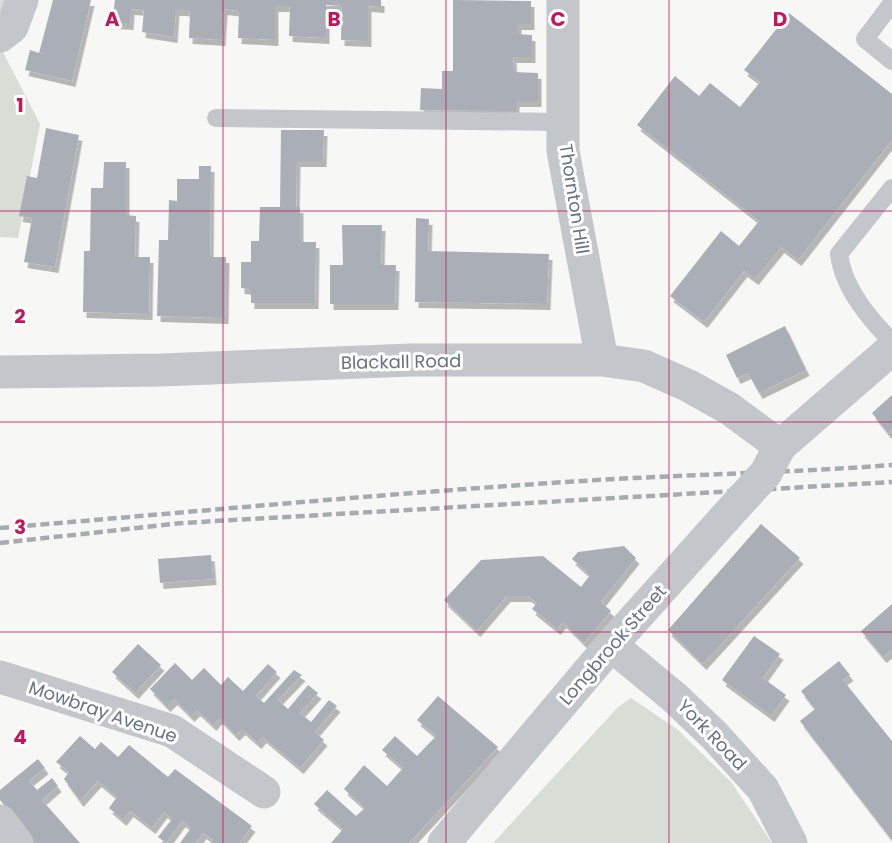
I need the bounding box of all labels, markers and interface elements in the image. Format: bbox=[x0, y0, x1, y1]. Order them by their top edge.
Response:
text: A bbox=[105, 5, 120, 33]
text: B bbox=[327, 5, 341, 33]
text: C bbox=[550, 5, 566, 33]
text: D bbox=[773, 5, 787, 33]
text: 1 bbox=[16, 91, 24, 119]
street label: Thornton Hill bbox=[553, 142, 596, 256]
text: 2 bbox=[14, 302, 26, 330]
street label: Blackall Road bbox=[341, 348, 461, 375]
text: 3 bbox=[14, 513, 26, 541]
street label: Longbrook Street bbox=[553, 579, 672, 710]
street label: Mowbray Avenue bbox=[26, 674, 181, 749]
street label: York Road bbox=[672, 694, 752, 776]
text: 4 bbox=[13, 723, 27, 751]

